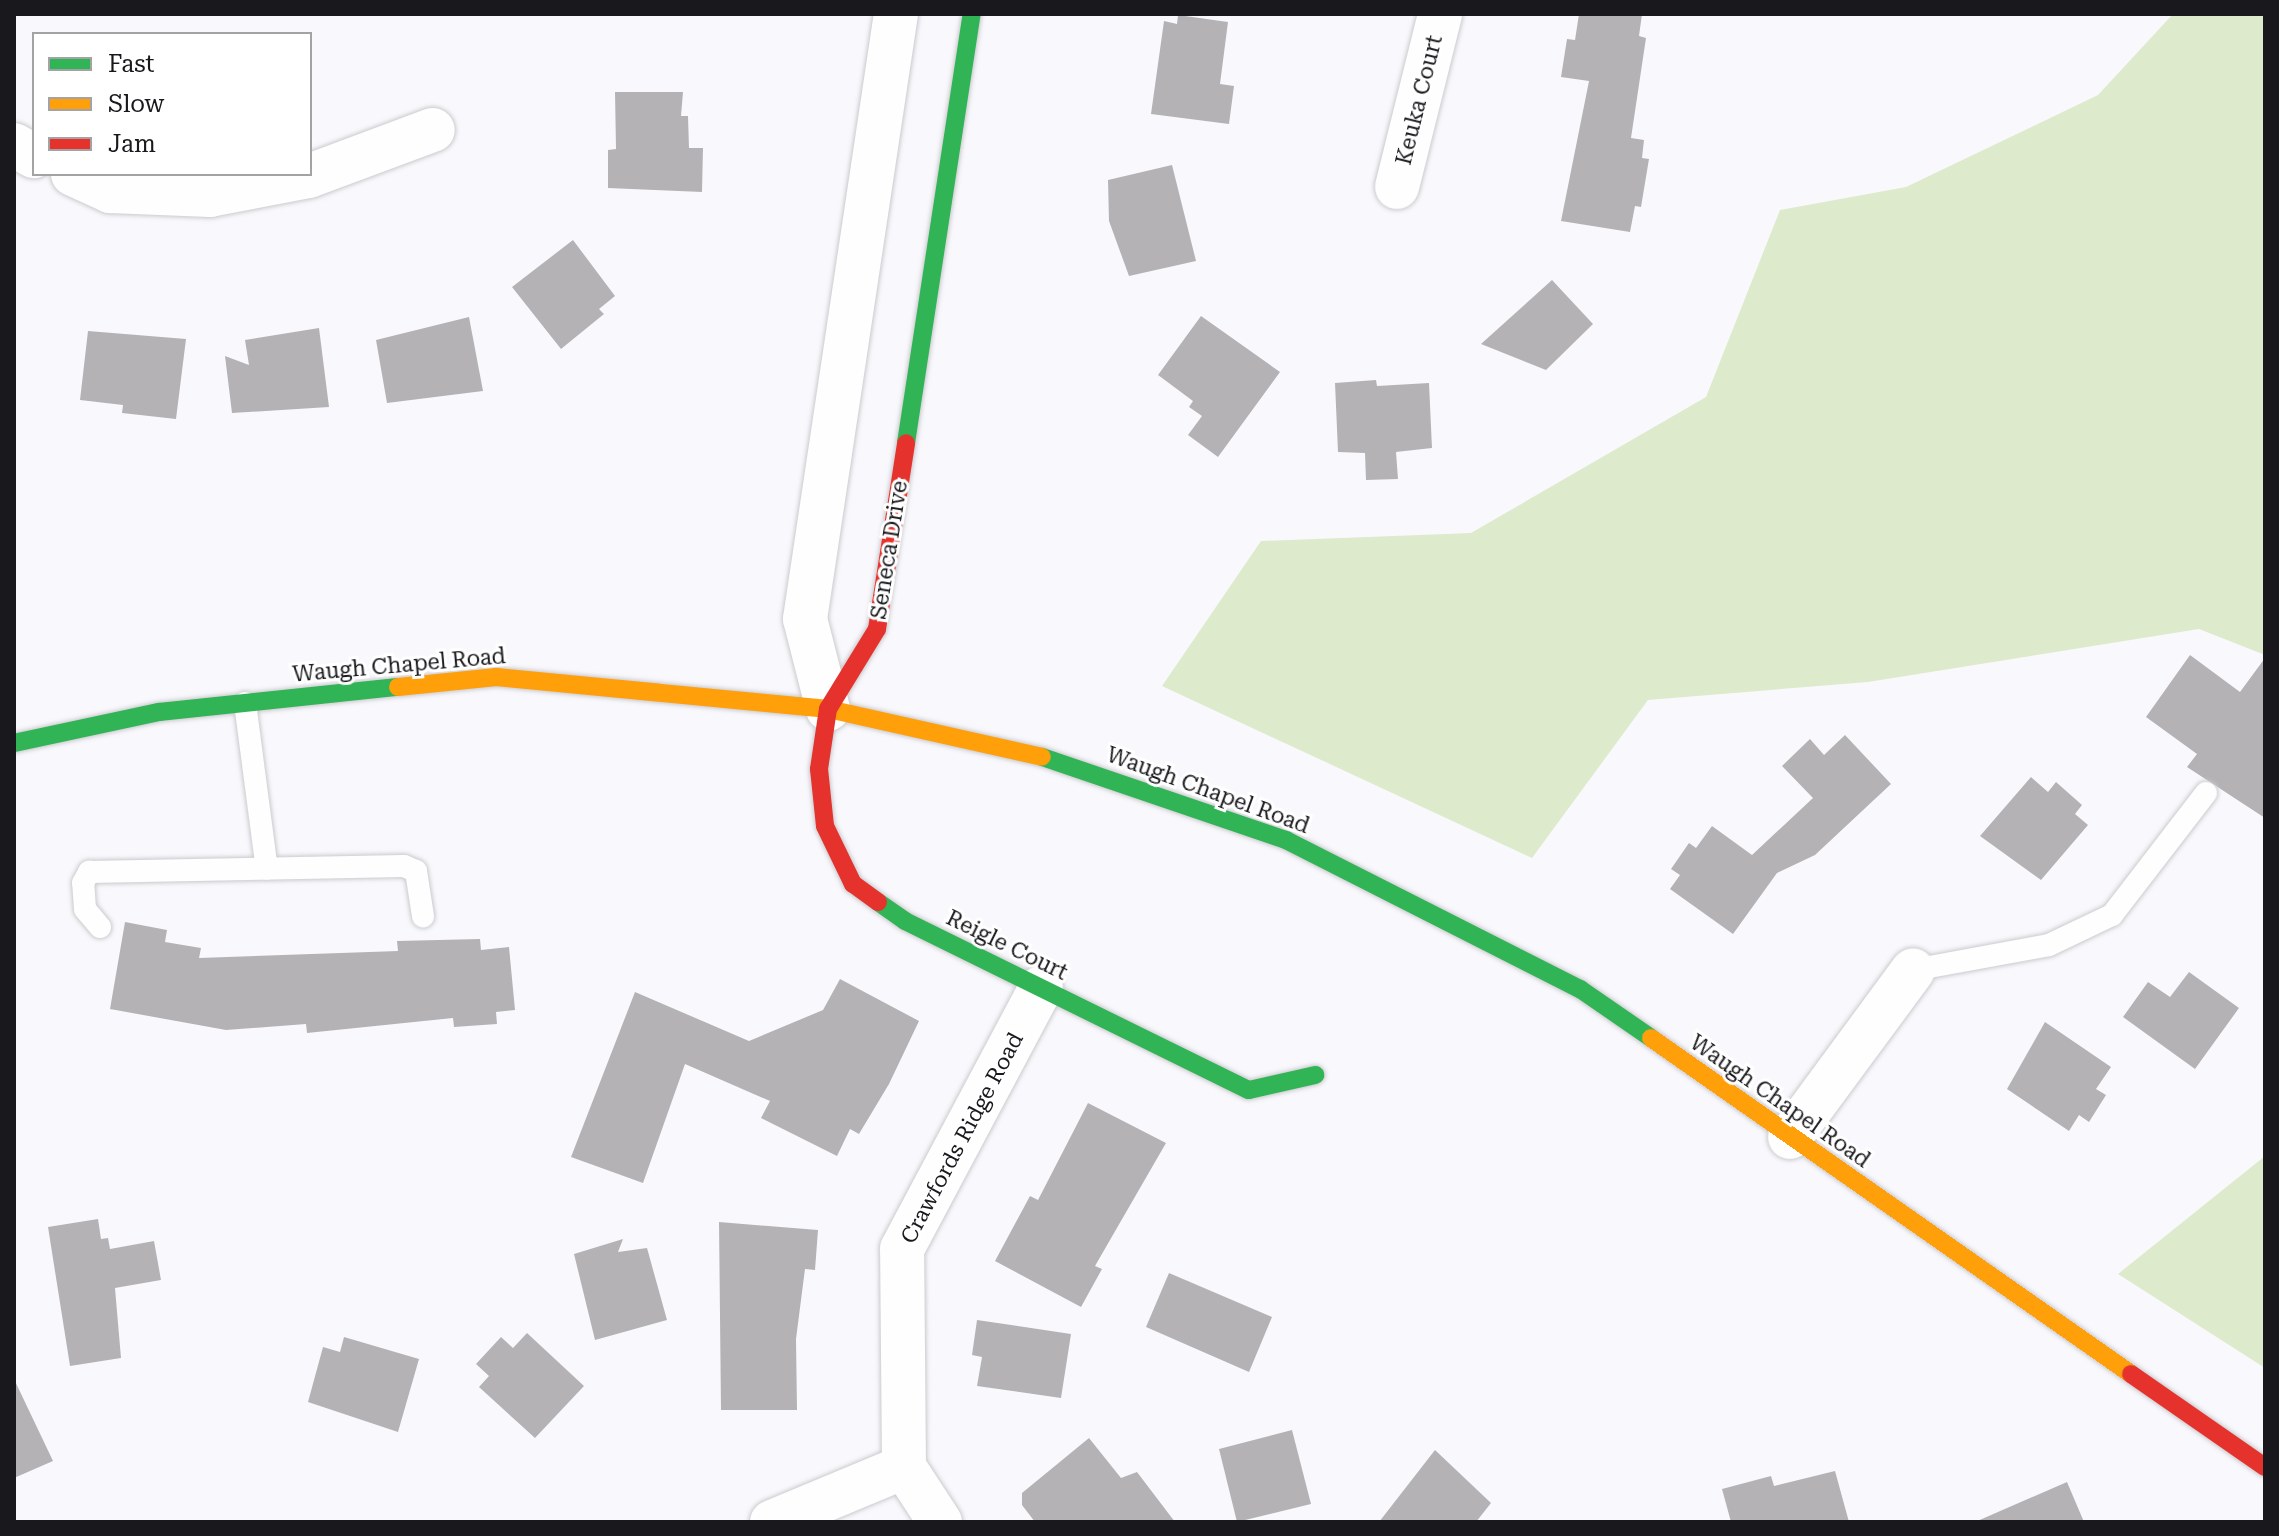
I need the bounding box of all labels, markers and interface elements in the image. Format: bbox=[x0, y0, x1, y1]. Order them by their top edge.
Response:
legend bbox=[32, 32, 312, 176]
street label: Keuka Court bbox=[1390, 32, 1448, 168]
text: Fast bbox=[108, 50, 155, 78]
text: Slow bbox=[108, 90, 164, 118]
text: Jam bbox=[108, 130, 156, 158]
street label: Seneca Drive bbox=[865, 479, 913, 621]
street label: Waugh Chapel Road bbox=[291, 643, 507, 687]
street label: Waugh Chapel Road bbox=[1103, 741, 1313, 839]
street label: Reigle Court bbox=[942, 904, 1072, 986]
street label: Crawfords Ridge Road bbox=[895, 1028, 1029, 1248]
street label: Waugh Chapel Road bbox=[1685, 1029, 1875, 1173]

